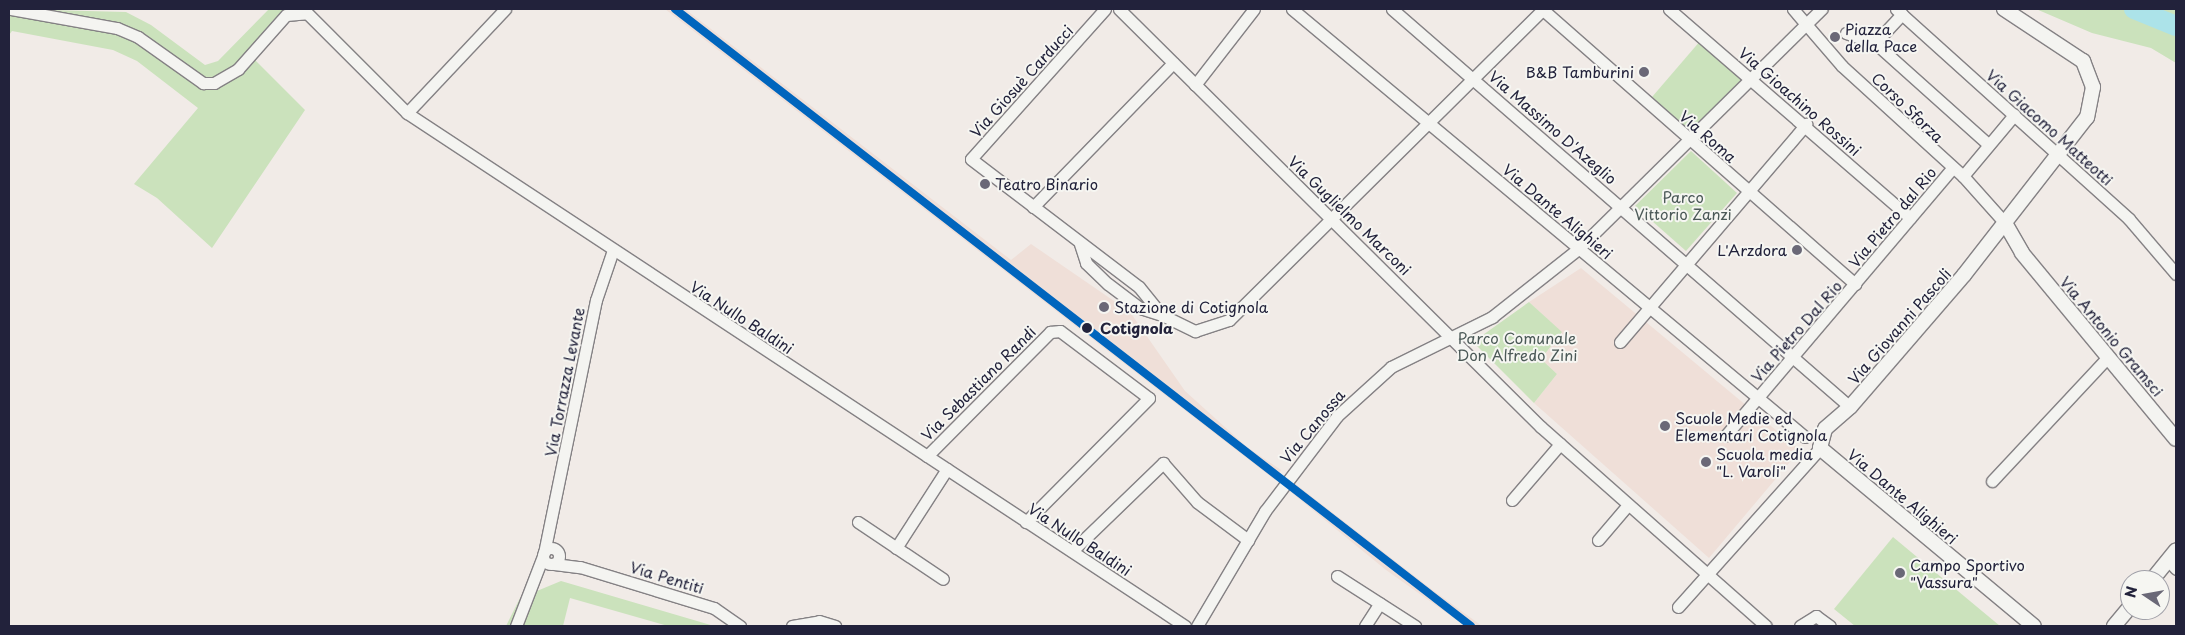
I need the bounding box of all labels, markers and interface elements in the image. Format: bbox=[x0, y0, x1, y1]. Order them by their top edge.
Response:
place label: Piazza della Pace bbox=[1845, 19, 1917, 54]
street label: Via Giosuè Carducci bbox=[966, 21, 1076, 141]
marker: Piazza della Pace bbox=[1829, 31, 1841, 43]
street label: Via Gioachino Rossini bbox=[1735, 43, 1865, 159]
place label: B&B Tamburini bbox=[1526, 63, 1634, 81]
street label: Via Giacomo Matteotti bbox=[1983, 65, 2117, 189]
marker: B&B Tamburini bbox=[1638, 66, 1650, 78]
street label: Via Massimo D'Azeglio bbox=[1485, 67, 1621, 187]
street label: Corso Sforza bbox=[1868, 68, 1948, 146]
street label: Via Roma bbox=[1676, 106, 1740, 166]
street label: Via Guglielmo Marconi bbox=[1284, 151, 1416, 279]
street label: Via Dante Alighieri bbox=[1500, 160, 1616, 262]
street label: Via Pietro dal Rio bbox=[1845, 163, 1939, 271]
place label: Teatro Binario bbox=[995, 175, 1099, 193]
marker: Teatro Binario bbox=[979, 178, 991, 190]
park label: Parco Vittorio Zanzi bbox=[1634, 187, 1732, 222]
place label: L'Arzdora bbox=[1717, 241, 1787, 259]
marker: L'Arzdora bbox=[1791, 244, 1803, 256]
street label: Via Giovanni Pascoli bbox=[1844, 265, 1954, 387]
street label: Via Antonio Gramsci bbox=[2057, 272, 2167, 400]
street label: Via Pietro Dal Rio bbox=[1747, 276, 1845, 386]
street label: Via Nullo Baldini bbox=[687, 277, 797, 357]
place label: Stazione di Cotignola bbox=[1114, 298, 1269, 316]
marker: Stazione di Cotignola bbox=[1098, 301, 1110, 313]
street label: Via Torrazza Levante bbox=[541, 306, 587, 458]
marker: Cotignola bbox=[1078, 319, 1096, 337]
place label: Cotignola bbox=[1100, 319, 1173, 337]
street label: Via Sebastiano Randi bbox=[918, 323, 1038, 443]
park label: Parco Comunale Don Alfredo Zini bbox=[1457, 328, 1577, 363]
street label: Via Canossa bbox=[1276, 386, 1348, 466]
place label: Scuole Medie ed Elementari Cotignola bbox=[1675, 408, 1828, 443]
marker: Scuole Medie ed Elementari Cotignola bbox=[1659, 420, 1671, 432]
place label: Scuola media "L. Varoli" bbox=[1716, 444, 1813, 479]
street label: Via Dante Alighieri bbox=[1845, 445, 1961, 547]
marker: Scuola media "L. Varoli" bbox=[1700, 456, 1712, 468]
street label: Via Nullo Baldini bbox=[1025, 499, 1135, 579]
place label: Campo Sportivo "Vassura" bbox=[1910, 555, 2025, 590]
street label: Via Pentiti bbox=[628, 557, 706, 597]
marker: Campo Sportivo "Vassura" bbox=[1894, 567, 1906, 579]
north arrow bbox=[2120, 570, 2170, 620]
text: N bbox=[2119, 584, 2142, 600]

